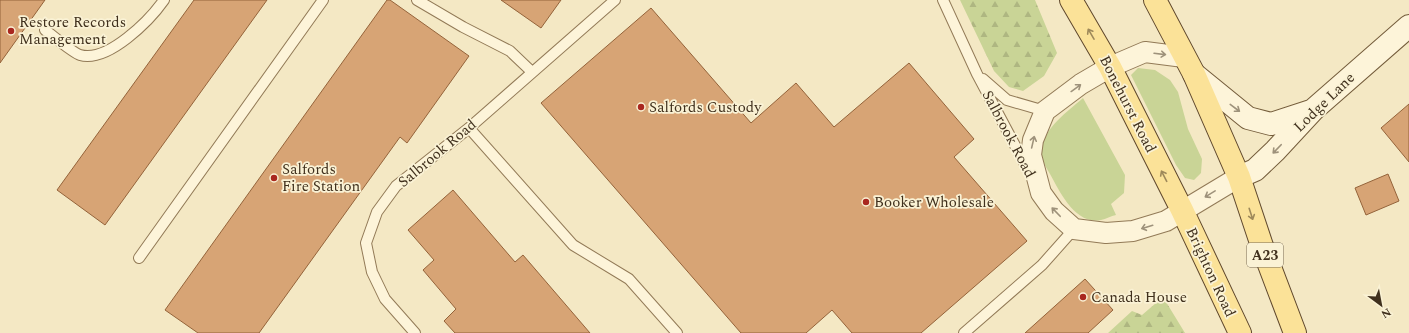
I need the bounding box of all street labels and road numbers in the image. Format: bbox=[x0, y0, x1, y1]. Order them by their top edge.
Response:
street label: Bonehurst Road bbox=[1093, 52, 1162, 157]
street label: Lodge Lane bbox=[1288, 67, 1360, 138]
street label: Salbrook Road bbox=[976, 86, 1041, 182]
street label: Salbrook Road bbox=[393, 114, 482, 193]
street label: Brighton Road bbox=[1180, 223, 1241, 321]
road number: A23 bbox=[1247, 243, 1283, 267]

